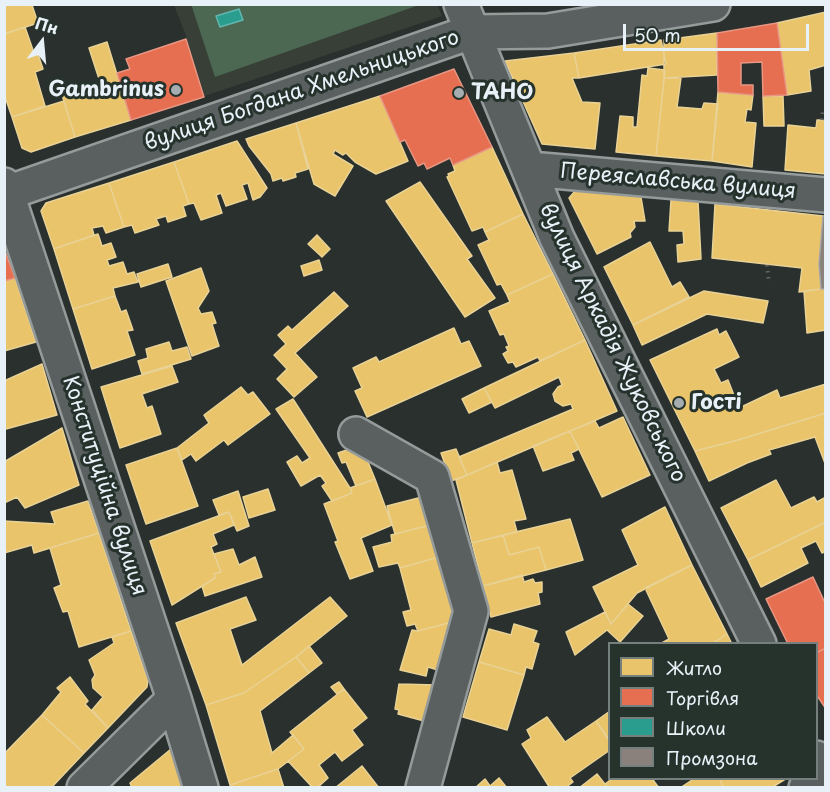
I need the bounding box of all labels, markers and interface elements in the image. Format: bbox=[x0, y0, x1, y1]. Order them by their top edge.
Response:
text: Пн bbox=[33, 10, 61, 39]
north arrow bbox=[12, 12, 72, 72]
scale bar bbox=[626, 12, 812, 50]
text: 50 m bbox=[634, 21, 681, 48]
street label: вулиця Богдана Хмельницького bbox=[141, 25, 463, 157]
place label: Gambrinus bbox=[48, 77, 164, 103]
place label: TAHO bbox=[471, 80, 533, 106]
marker: Gambrinus bbox=[169, 83, 183, 97]
marker: TAHO bbox=[452, 86, 466, 100]
street label: Переяславська вулиця bbox=[559, 159, 797, 205]
street label: вулиця Аркадія Жуковського bbox=[533, 199, 691, 487]
street label: Конституційна вулиця bbox=[57, 373, 151, 599]
place label: Гості bbox=[691, 390, 742, 416]
marker: Гості bbox=[672, 396, 686, 410]
legend bbox=[608, 642, 818, 780]
text: Житло bbox=[666, 654, 722, 681]
text: Торгівля bbox=[666, 684, 739, 711]
text: Школи bbox=[666, 714, 726, 741]
text: Промзона bbox=[666, 744, 757, 771]

